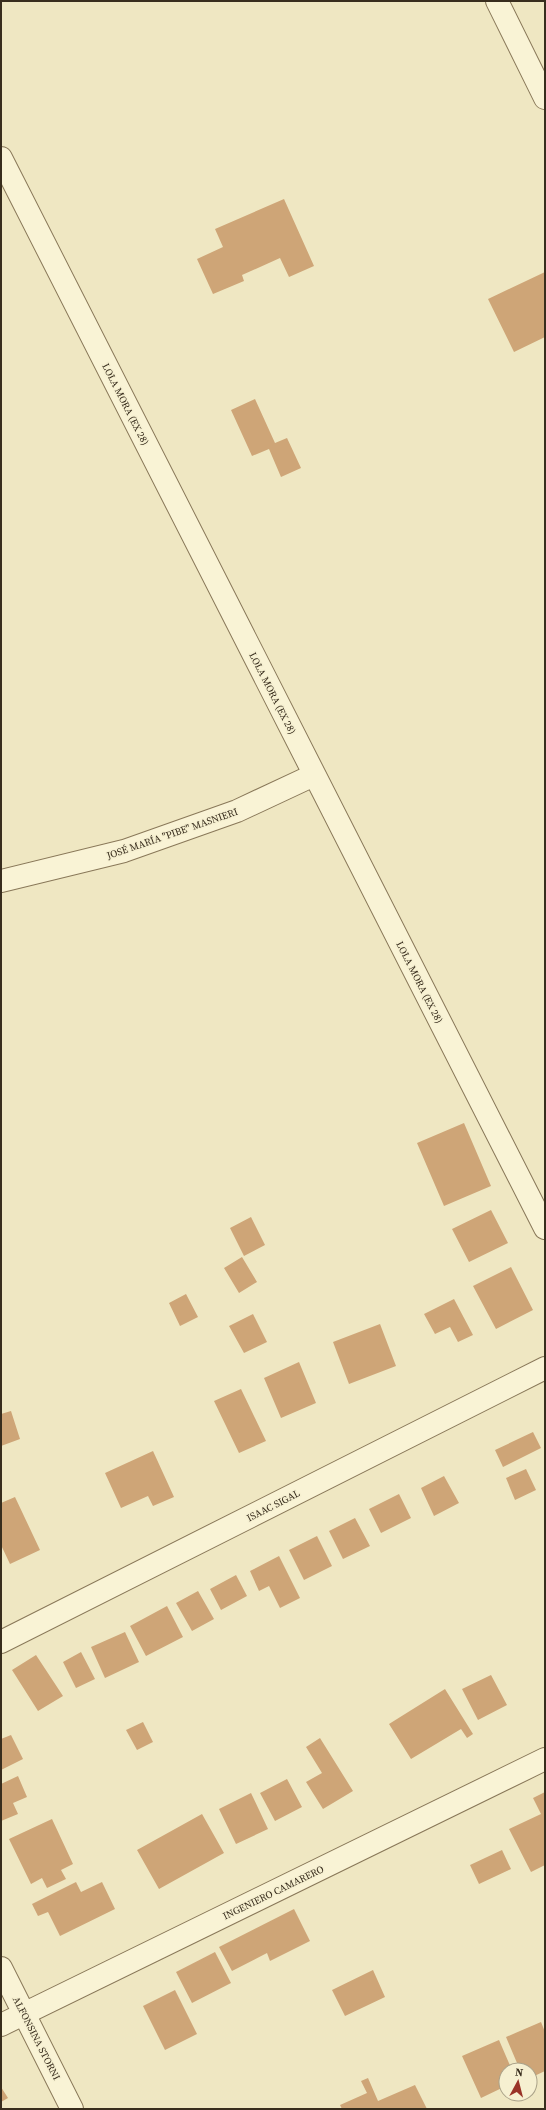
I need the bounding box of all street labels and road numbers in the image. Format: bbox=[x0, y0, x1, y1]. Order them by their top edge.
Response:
street label: LOLA MORA (EX 28) bbox=[99, 361, 152, 447]
street label: LOLA MORA (EX 28) bbox=[246, 650, 299, 736]
street label: JOSÉ MARÍA "PIBE" MASNIERI bbox=[104, 805, 240, 862]
street label: LOLA MORA (EX 28) bbox=[393, 939, 446, 1025]
street label: ISAAC SIGAL bbox=[244, 1486, 302, 1524]
street label: INGENIERO CAMARERO bbox=[221, 1862, 326, 1923]
street label: ALFONSINA STORNI bbox=[10, 1994, 63, 2082]

